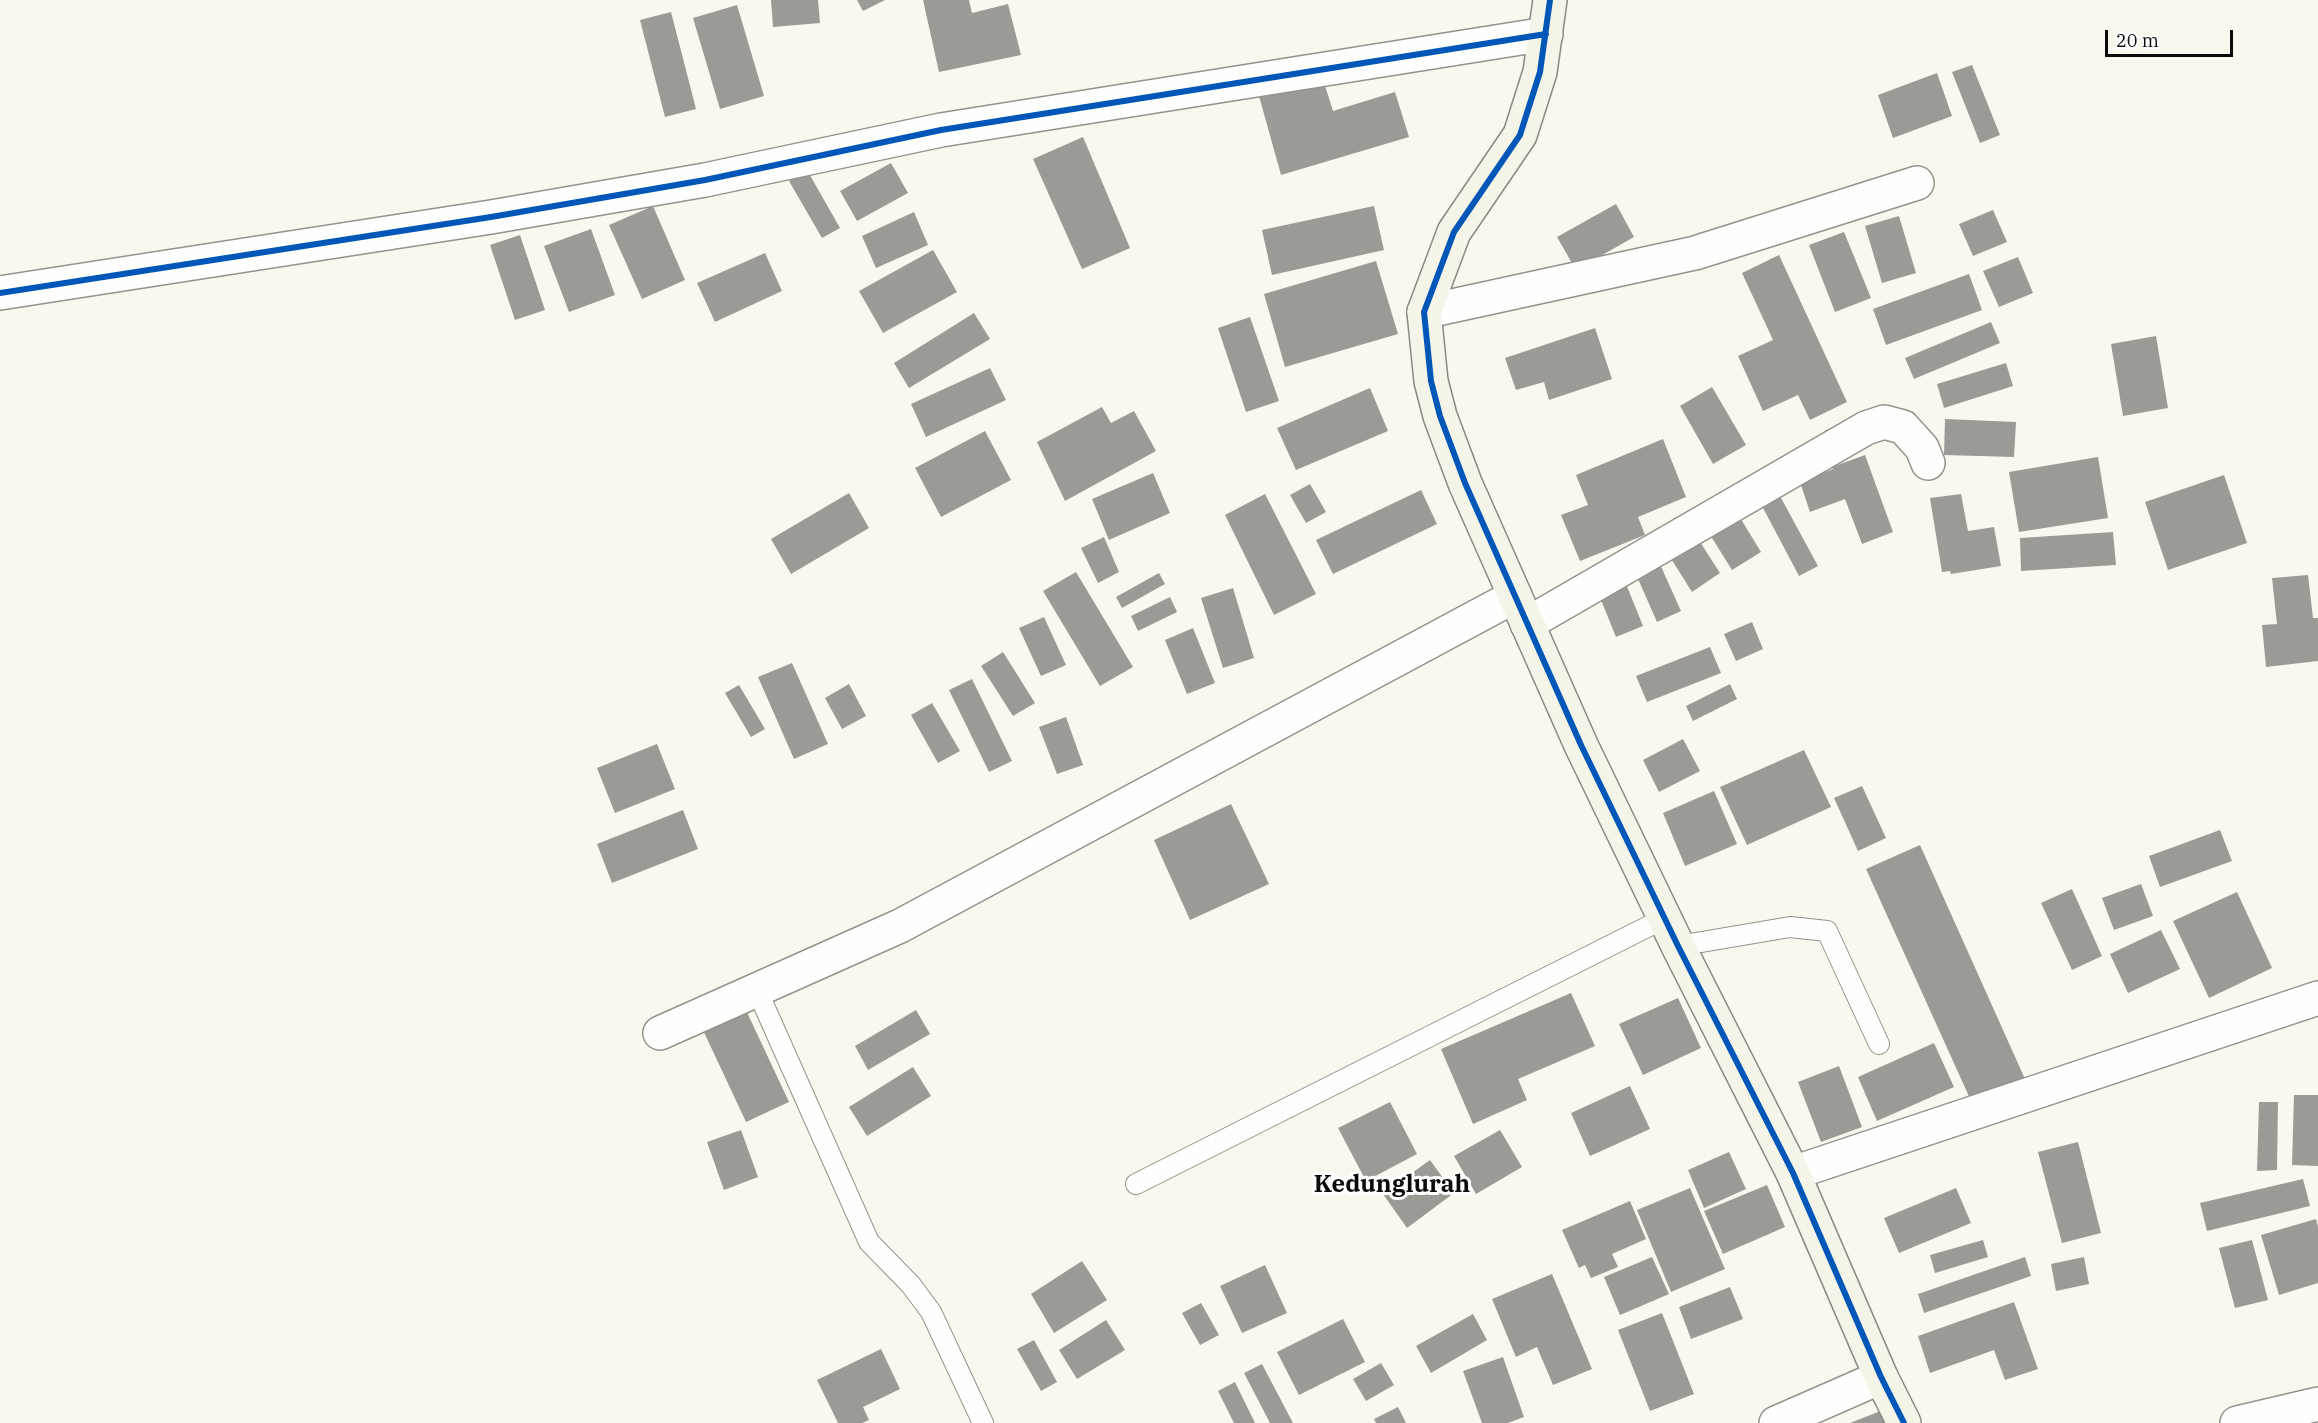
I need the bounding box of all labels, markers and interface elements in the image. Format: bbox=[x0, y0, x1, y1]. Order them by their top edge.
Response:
scale bar bbox=[2108, 18, 2236, 56]
text: 20 m bbox=[2116, 29, 2159, 52]
district label: Kedunglurah bbox=[1314, 1171, 1470, 1199]

